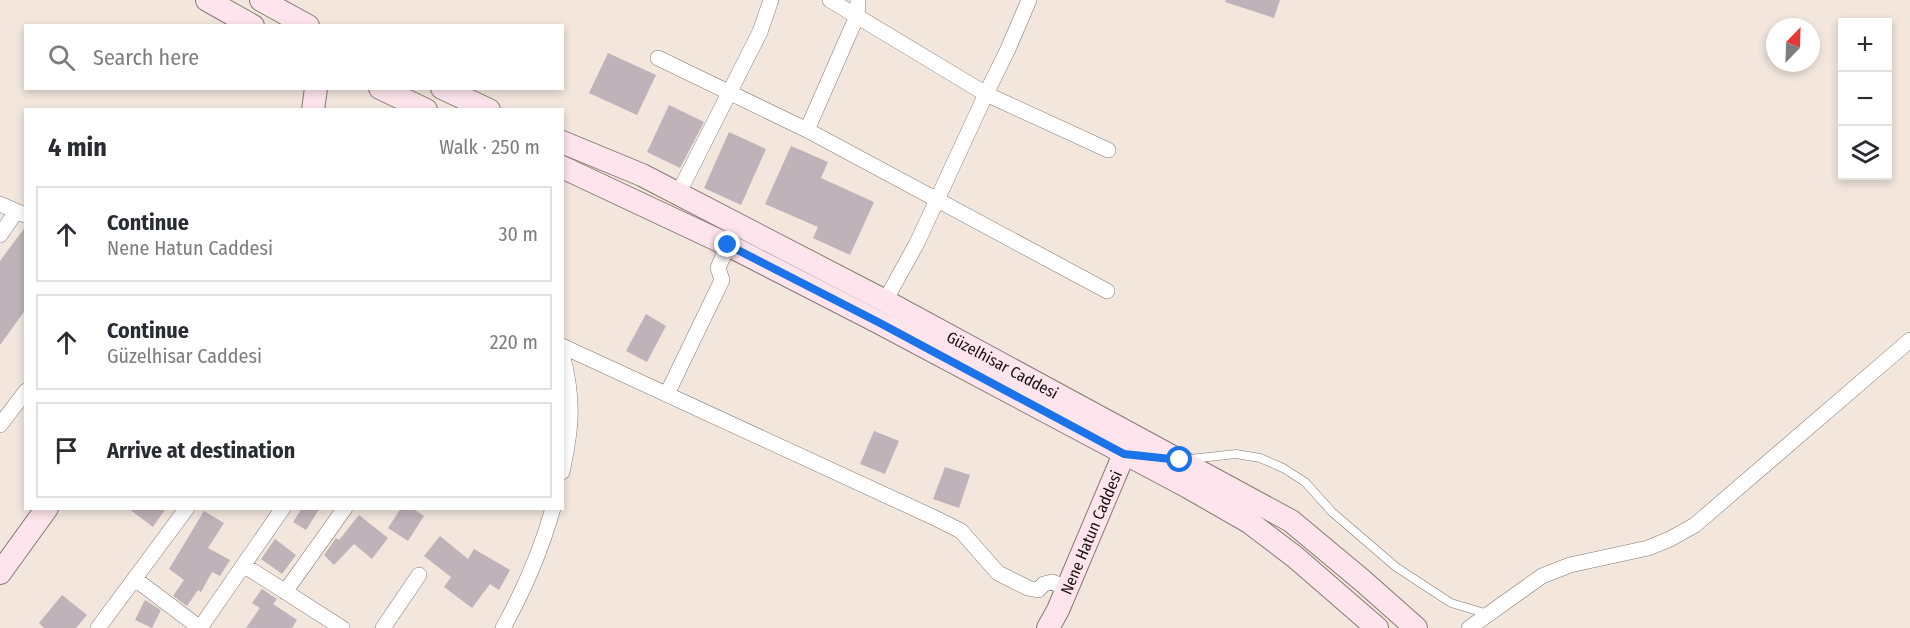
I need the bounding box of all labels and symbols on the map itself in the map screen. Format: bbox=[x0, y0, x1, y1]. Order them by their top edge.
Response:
north arrow bbox=[1766, 18, 1820, 72]
route end bbox=[714, 231, 740, 257]
street label: Güzelhisar Caddesi bbox=[944, 327, 1062, 403]
route start bbox=[1166, 446, 1192, 472]
street label: Nene Hatun Caddesi bbox=[1056, 467, 1126, 597]

